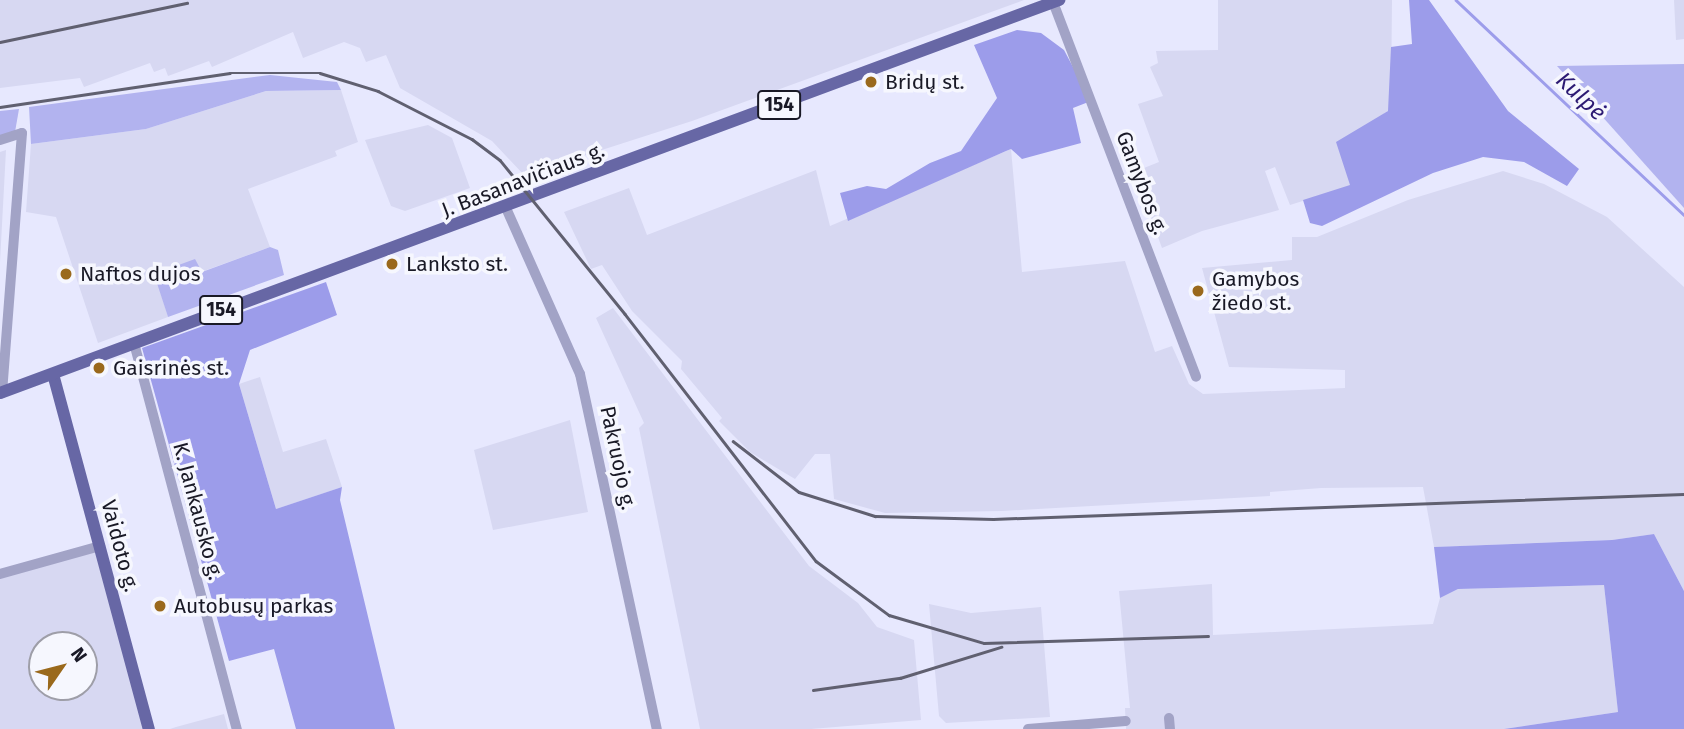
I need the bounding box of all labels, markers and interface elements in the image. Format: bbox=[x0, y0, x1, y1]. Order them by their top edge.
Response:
water label: Kulpė bbox=[1550, 66, 1612, 126]
place label: Bridų st. bbox=[885, 69, 965, 95]
marker: Bridų st. bbox=[863, 74, 879, 90]
road number: 154 bbox=[756, 90, 802, 120]
street label: Gamybos g. bbox=[1111, 128, 1173, 238]
street label: J. Basanavičiaus g. bbox=[438, 137, 608, 223]
place label: Lanksto st. bbox=[406, 251, 508, 277]
marker: Lanksto st. bbox=[384, 256, 400, 272]
place label: Naftos dujos bbox=[80, 261, 200, 287]
marker: Naftos dujos bbox=[58, 266, 74, 282]
place label: Gamybos žiedo st. bbox=[1212, 266, 1299, 316]
marker: Gamybos žiedo st. bbox=[1190, 283, 1206, 299]
road number: 154 bbox=[198, 294, 244, 326]
place label: Gaisrinės st. bbox=[113, 355, 229, 381]
marker: Gaisrinės st. bbox=[91, 360, 107, 376]
street label: Pakruojo g. bbox=[595, 404, 641, 512]
street label: K. Jankausko g. bbox=[168, 439, 228, 583]
street label: Vaidoto g. bbox=[96, 497, 144, 595]
place label: Autobusų parkas bbox=[174, 593, 333, 619]
marker: Autobusų parkas bbox=[152, 598, 168, 614]
north arrow bbox=[28, 631, 98, 701]
text: N bbox=[66, 643, 92, 667]

